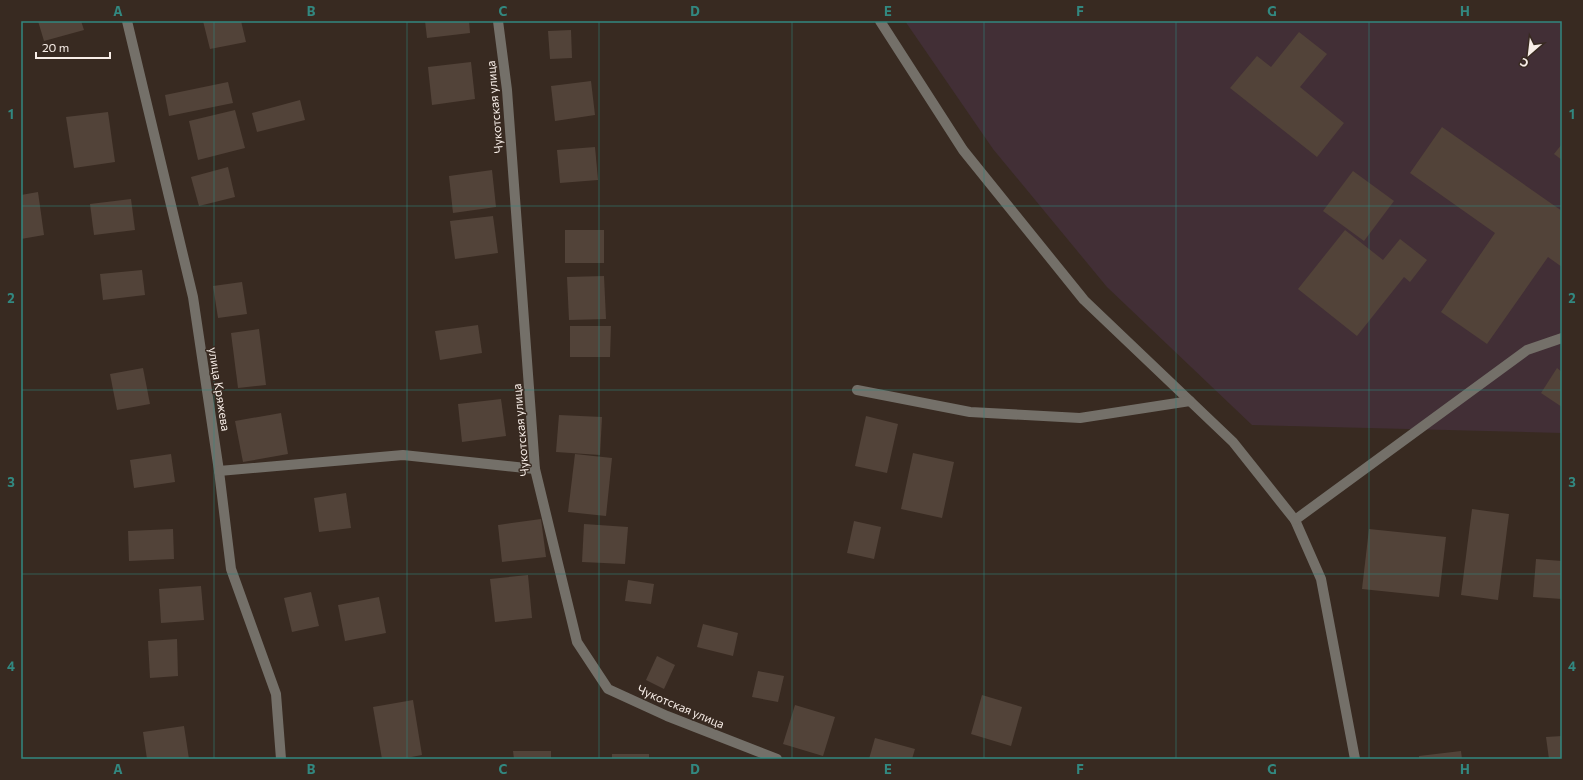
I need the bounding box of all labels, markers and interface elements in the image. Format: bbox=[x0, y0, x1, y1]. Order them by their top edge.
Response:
text: A bbox=[113, 3, 123, 19]
text: B bbox=[307, 3, 316, 19]
text: C bbox=[499, 3, 508, 19]
text: D bbox=[690, 3, 700, 19]
text: E bbox=[884, 3, 892, 19]
text: F bbox=[1076, 3, 1084, 19]
text: G bbox=[1267, 3, 1277, 19]
text: H bbox=[1460, 3, 1470, 19]
scale bar bbox=[36, 34, 110, 60]
north arrow bbox=[1509, 34, 1549, 74]
text: 20 m bbox=[42, 40, 69, 54]
text: С bbox=[1517, 56, 1530, 71]
street label: Чукотская улица bbox=[483, 60, 505, 154]
text: 1 bbox=[8, 106, 14, 122]
text: 1 bbox=[1569, 106, 1575, 122]
text: 2 bbox=[7, 290, 15, 306]
text: 2 bbox=[1568, 290, 1576, 306]
street label: улица Кряжева bbox=[206, 346, 234, 432]
street label: Чукотская улица bbox=[509, 383, 531, 477]
text: 3 bbox=[7, 474, 15, 490]
text: 3 bbox=[1568, 474, 1576, 490]
text: 4 bbox=[7, 658, 15, 674]
text: 4 bbox=[1568, 658, 1576, 674]
street label: Чукотская улица bbox=[635, 681, 727, 731]
text: A bbox=[113, 761, 123, 777]
text: B bbox=[307, 761, 316, 777]
text: C bbox=[499, 761, 508, 777]
text: D bbox=[690, 761, 700, 777]
text: E bbox=[884, 761, 892, 777]
text: F bbox=[1076, 761, 1084, 777]
text: G bbox=[1267, 761, 1277, 777]
text: H bbox=[1460, 761, 1470, 777]

